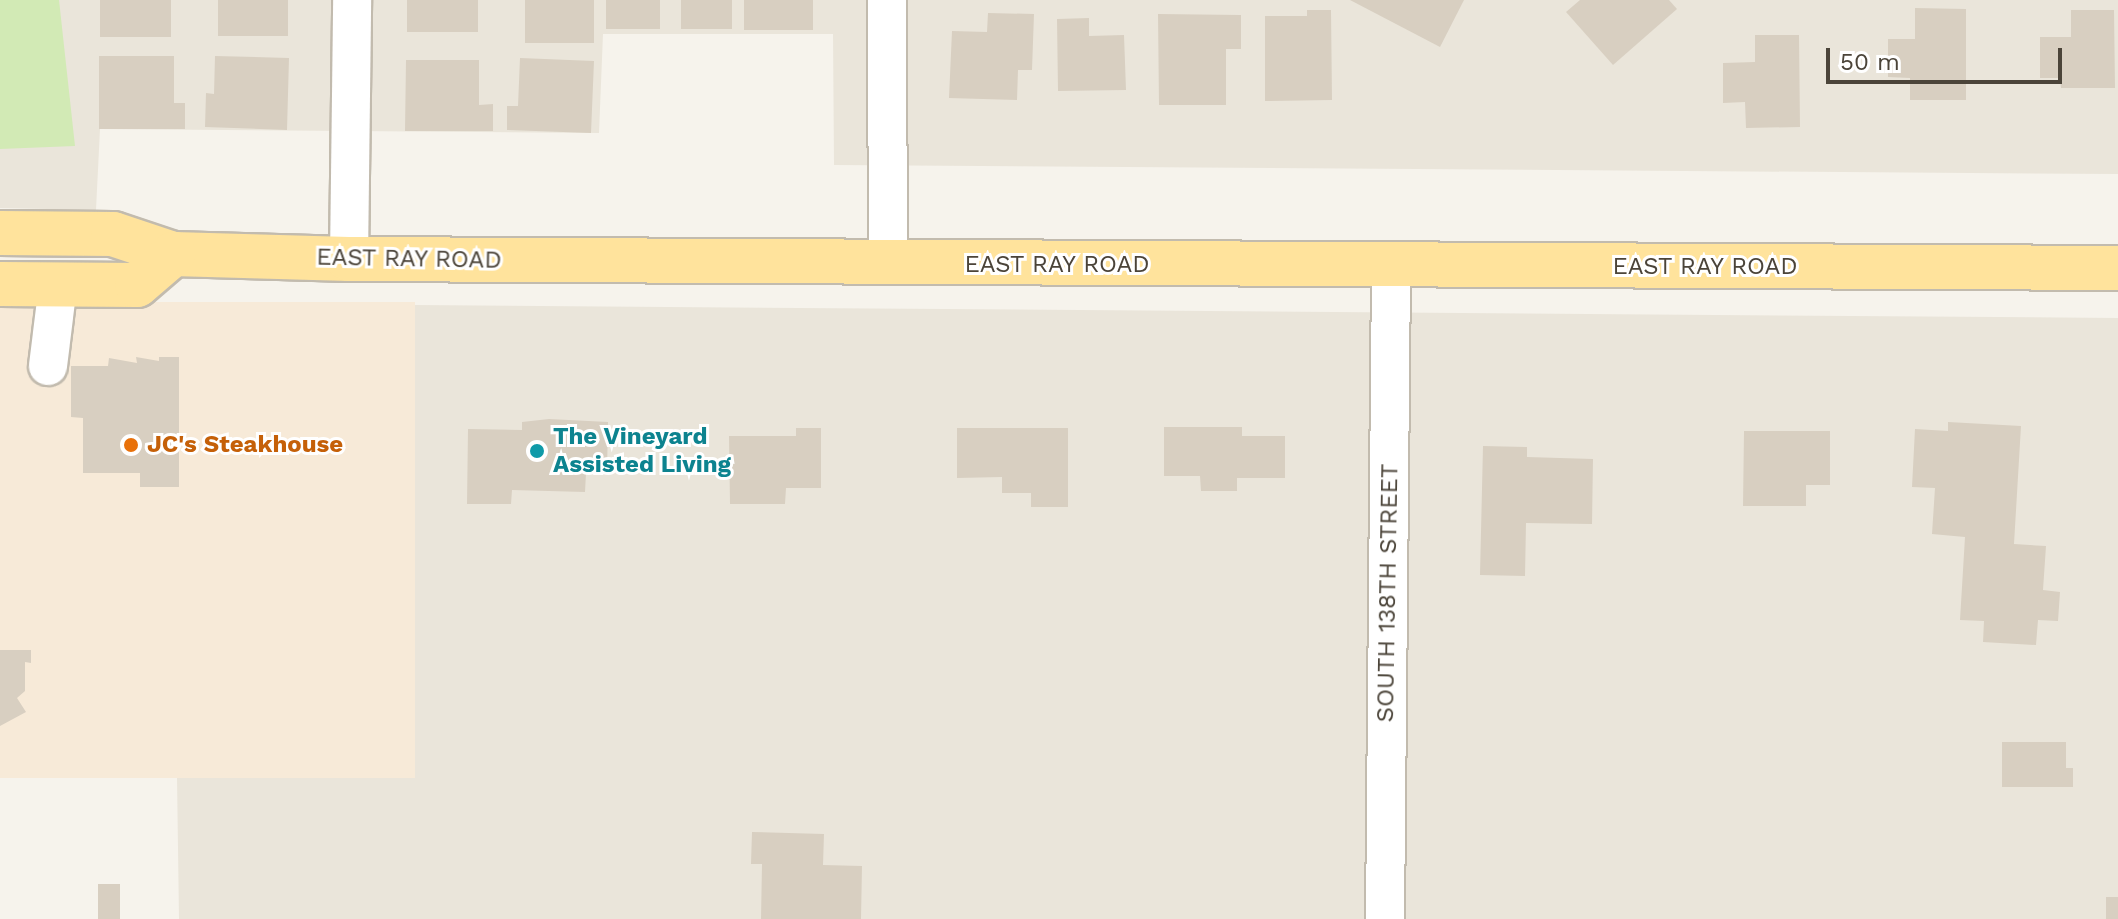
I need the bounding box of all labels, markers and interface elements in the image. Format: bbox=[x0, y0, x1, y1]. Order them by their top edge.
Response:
scale bar bbox=[1830, 32, 2066, 82]
text: 50 m bbox=[1840, 48, 1900, 76]
street label: EAST RAY ROAD bbox=[315, 243, 503, 275]
street label: EAST RAY ROAD bbox=[964, 251, 1150, 279]
street label: EAST RAY ROAD bbox=[1612, 253, 1798, 281]
place label: The Vineyard Assisted Living bbox=[553, 423, 731, 479]
place label: JC's Steakhouse bbox=[147, 431, 343, 459]
marker: JC's Steakhouse bbox=[122, 436, 140, 454]
marker: The Vineyard Assisted Living bbox=[528, 442, 546, 460]
street label: SOUTH 138TH STREET bbox=[1371, 463, 1405, 723]

